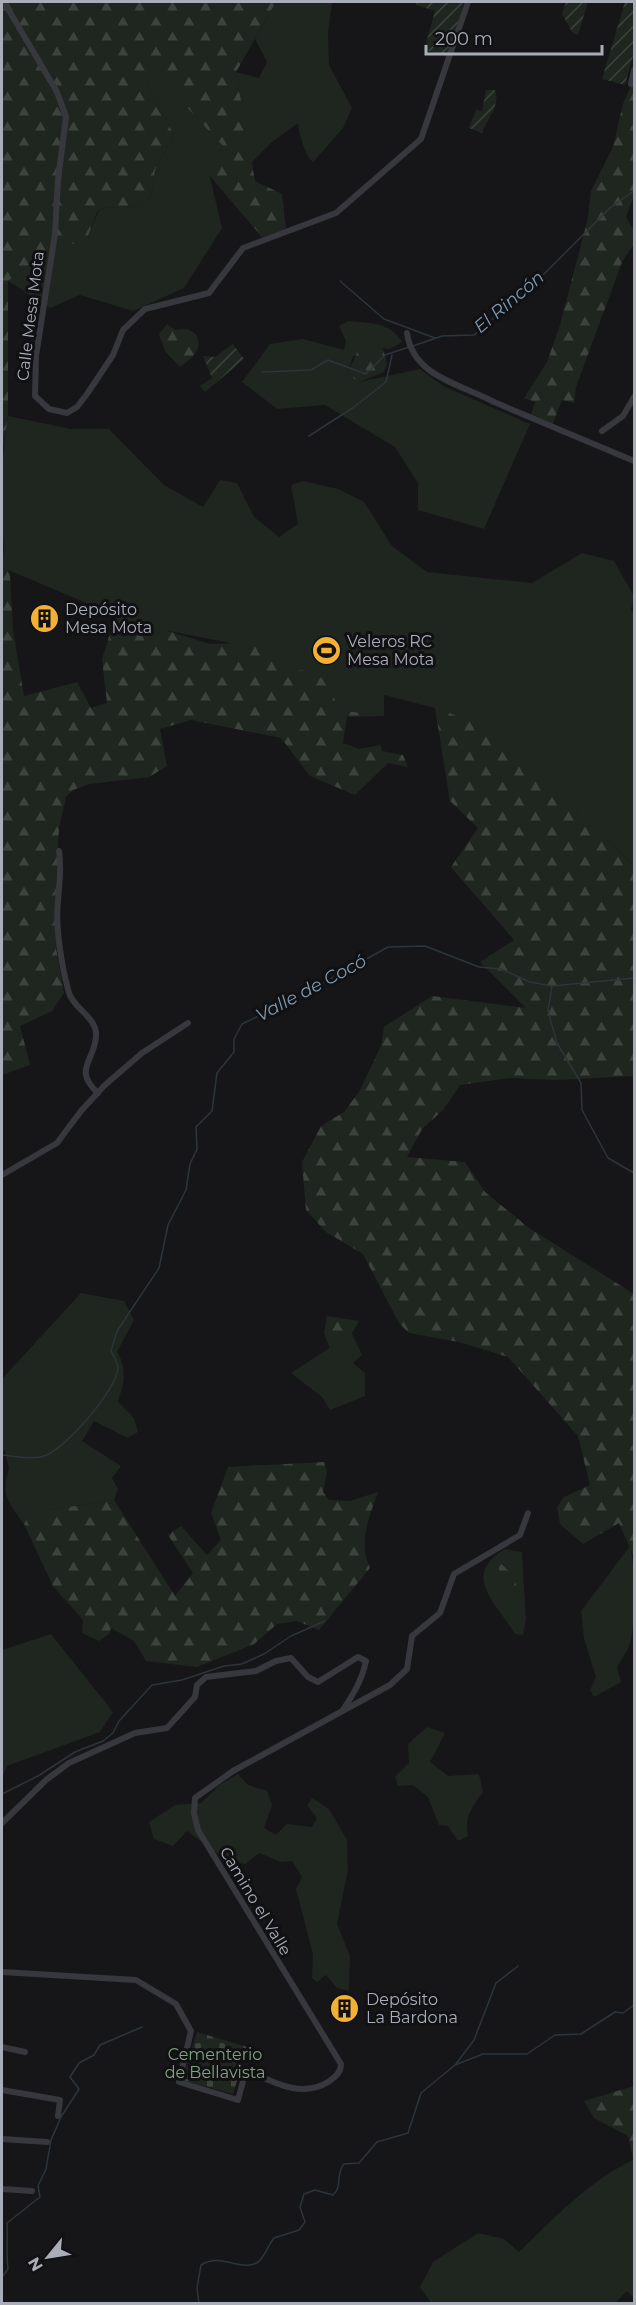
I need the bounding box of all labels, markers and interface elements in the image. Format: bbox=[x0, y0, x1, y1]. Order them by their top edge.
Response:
scale bar bbox=[426, 18, 602, 56]
text: 200 m bbox=[435, 28, 493, 50]
street label: Calle Mesa Mota bbox=[13, 250, 48, 382]
water label: El Rincón bbox=[469, 266, 549, 338]
place label: Depósito Mesa Mota bbox=[65, 600, 152, 637]
building icon: Depósito Mesa Mota bbox=[28, 602, 60, 634]
place label: Veleros RC Mesa Mota bbox=[347, 632, 434, 669]
sports icon: Veleros RC Mesa Mota bbox=[310, 634, 342, 666]
water label: Valle de Cocó bbox=[252, 950, 370, 1026]
street label: Camino el Valle bbox=[216, 1844, 295, 1959]
place label: Depósito La Bardona bbox=[366, 1990, 458, 2027]
building icon: Depósito La Bardona bbox=[329, 1992, 361, 2024]
park label: Cementerio de Bellavista bbox=[165, 2045, 265, 2082]
north arrow bbox=[18, 2227, 78, 2287]
text: N bbox=[24, 2254, 47, 2275]

